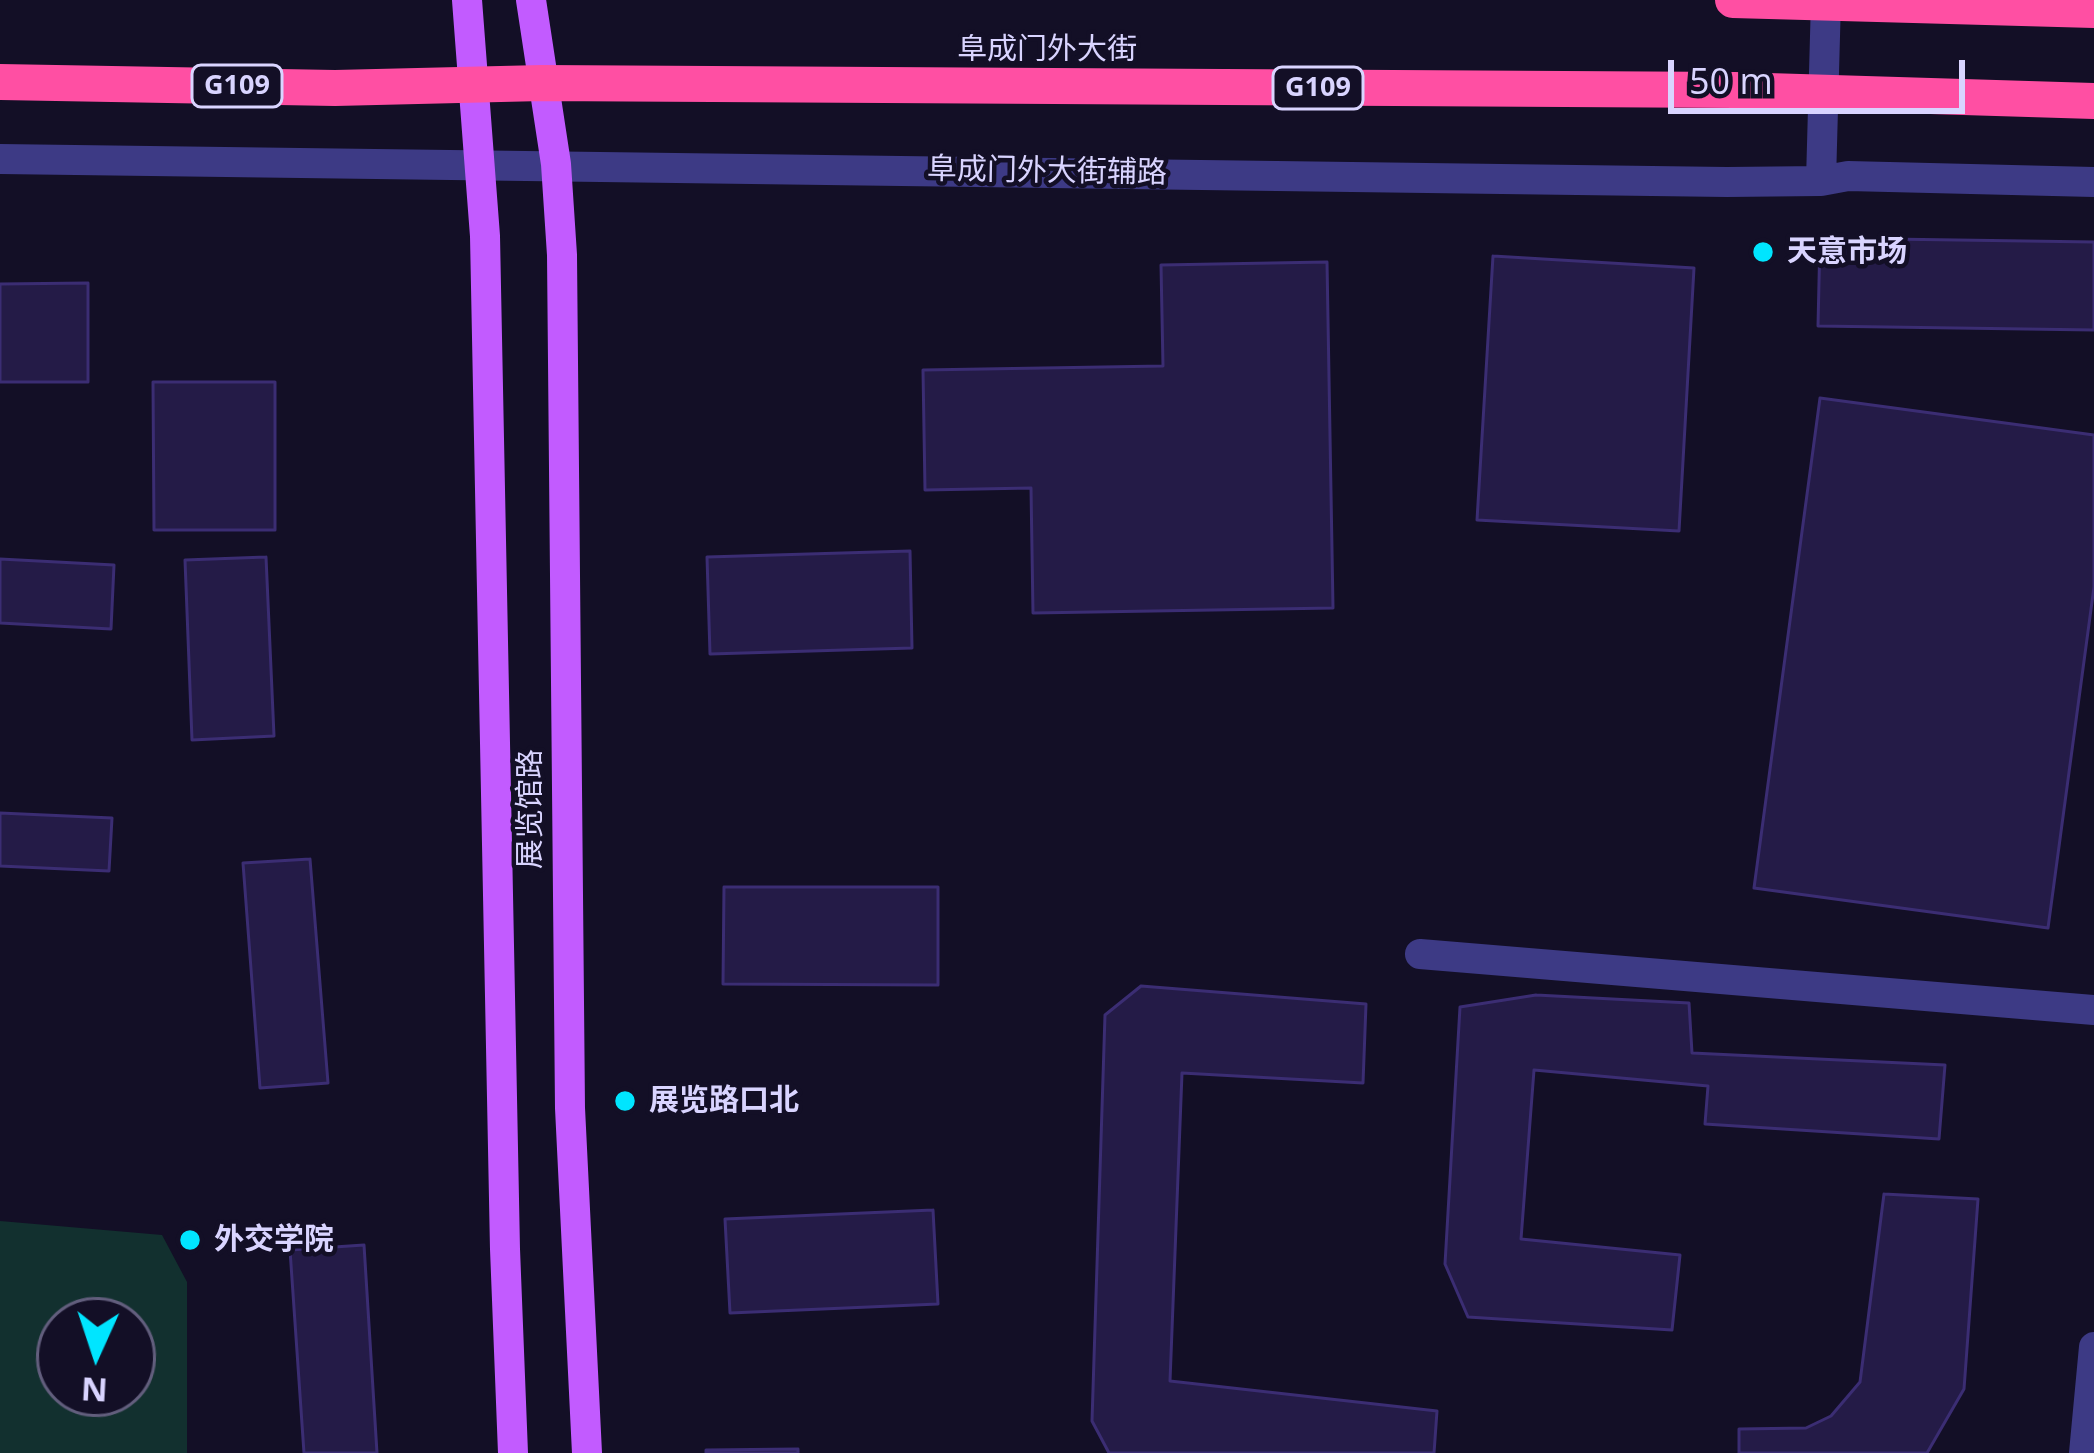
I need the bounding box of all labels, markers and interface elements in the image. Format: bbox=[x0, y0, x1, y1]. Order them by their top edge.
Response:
street label: 阜成门外大街 bbox=[957, 32, 1137, 68]
scale bar bbox=[1674, 36, 1971, 110]
text: 50 m bbox=[1689, 56, 1773, 105]
road number: G109 bbox=[192, 65, 282, 107]
road number: G109 bbox=[1273, 67, 1363, 109]
street label: 阜成门外大街辅路 bbox=[927, 152, 1167, 192]
place label: 天意市场 bbox=[1787, 234, 1907, 270]
marker: 天意市场 bbox=[1750, 239, 1776, 265]
street label: 展览馆路 bbox=[513, 749, 549, 869]
place label: 展览路口北 bbox=[649, 1083, 799, 1119]
marker: 展览路口北 bbox=[612, 1088, 638, 1114]
place label: 外交学院 bbox=[214, 1222, 334, 1258]
marker: 外交学院 bbox=[177, 1227, 203, 1253]
north arrow bbox=[36, 1297, 156, 1417]
text: N bbox=[80, 1367, 109, 1414]

